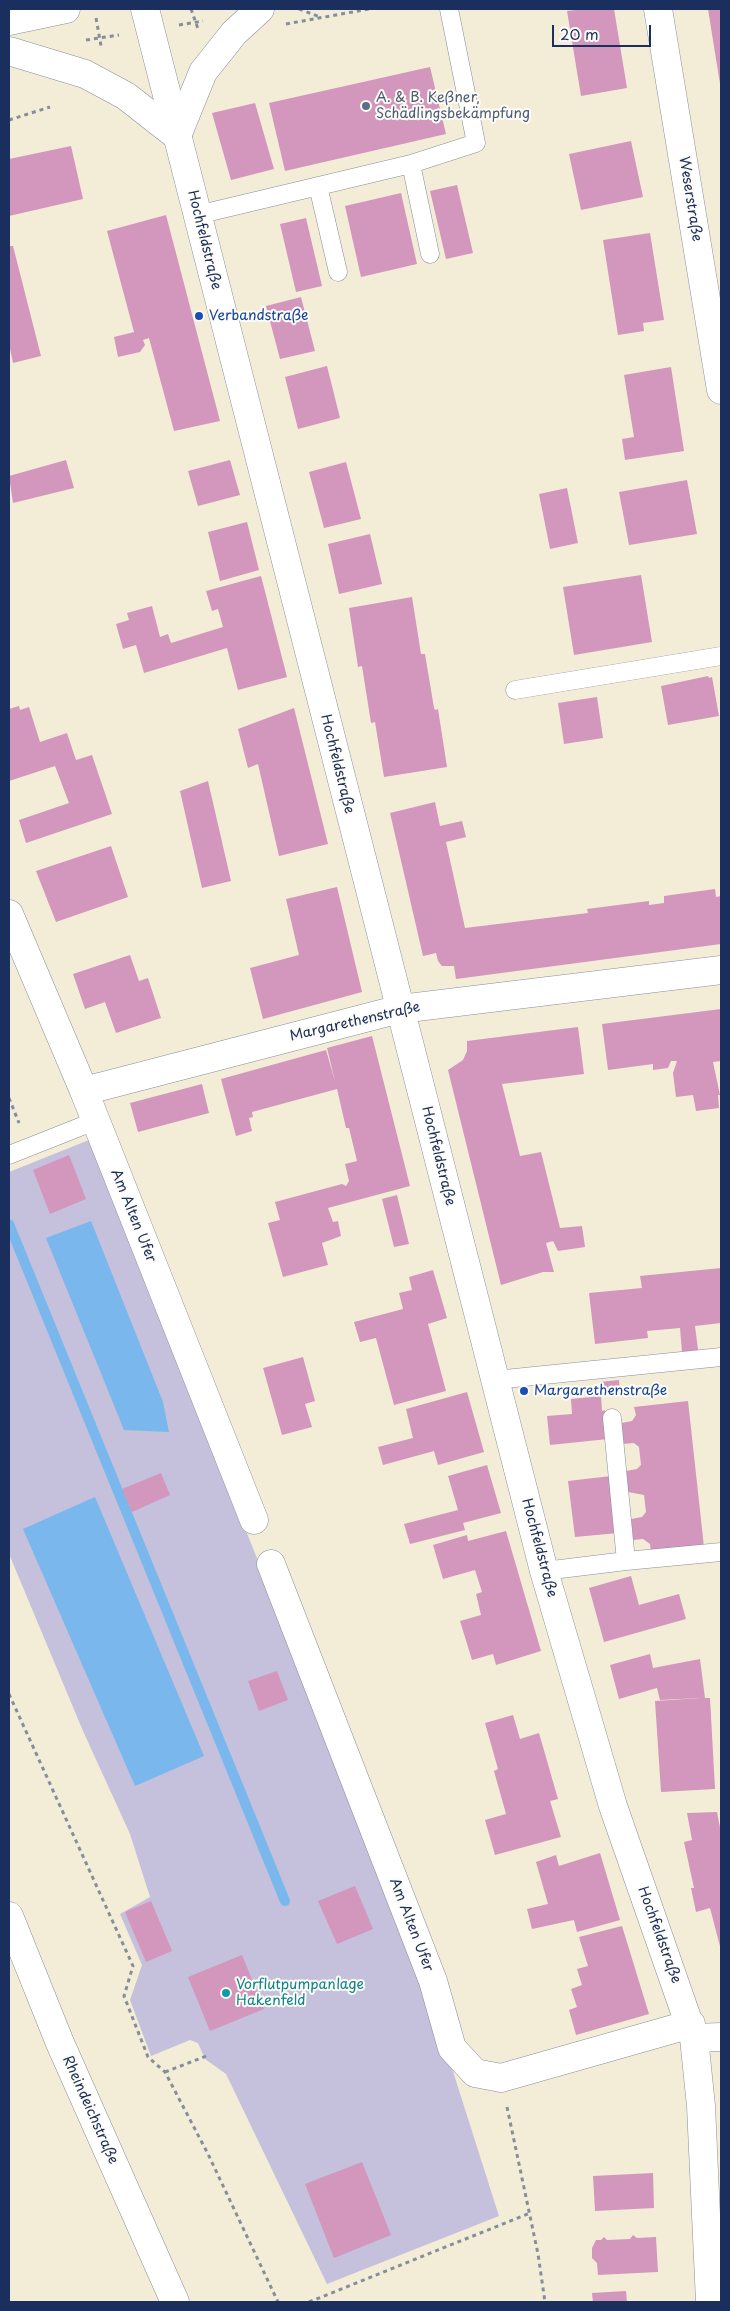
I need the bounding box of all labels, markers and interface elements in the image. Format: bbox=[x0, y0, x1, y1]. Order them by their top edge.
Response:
scale bar bbox=[555, 15, 654, 47]
text: 20 m bbox=[560, 22, 599, 45]
place label: A. & B. Keßner, Schädlingsbekämpfung bbox=[376, 90, 530, 122]
marker: A. & B. Keßner, Schädlingsbekämpfung bbox=[360, 100, 372, 112]
street label: Weserstraße bbox=[675, 155, 705, 243]
street label: Hochfeldstraße bbox=[184, 189, 224, 291]
place label: Verbandstraße bbox=[209, 308, 308, 324]
marker: Verbandstraße bbox=[193, 310, 205, 322]
street label: Hochfeldstraße bbox=[317, 713, 357, 815]
street label: Margarethenstraße bbox=[288, 999, 422, 1045]
street label: Hochfeldstraße bbox=[418, 1105, 458, 1207]
street label: Am Alten Ufer bbox=[107, 1167, 159, 1265]
place label: Margarethenstraße bbox=[534, 1383, 667, 1399]
marker: Margarethenstraße bbox=[518, 1385, 530, 1397]
street label: Hochfeldstraße bbox=[518, 1497, 560, 1599]
street label: Am Alten Ufer bbox=[385, 1876, 437, 1974]
street label: Hochfeldstraße bbox=[634, 1884, 684, 1986]
place label: Vorflutpumpanlage Hakenfeld bbox=[236, 1977, 364, 2010]
marker: Vorflutpumpanlage Hakenfeld bbox=[220, 1987, 232, 1999]
street label: Rheindeichstraße bbox=[59, 2053, 121, 2167]

